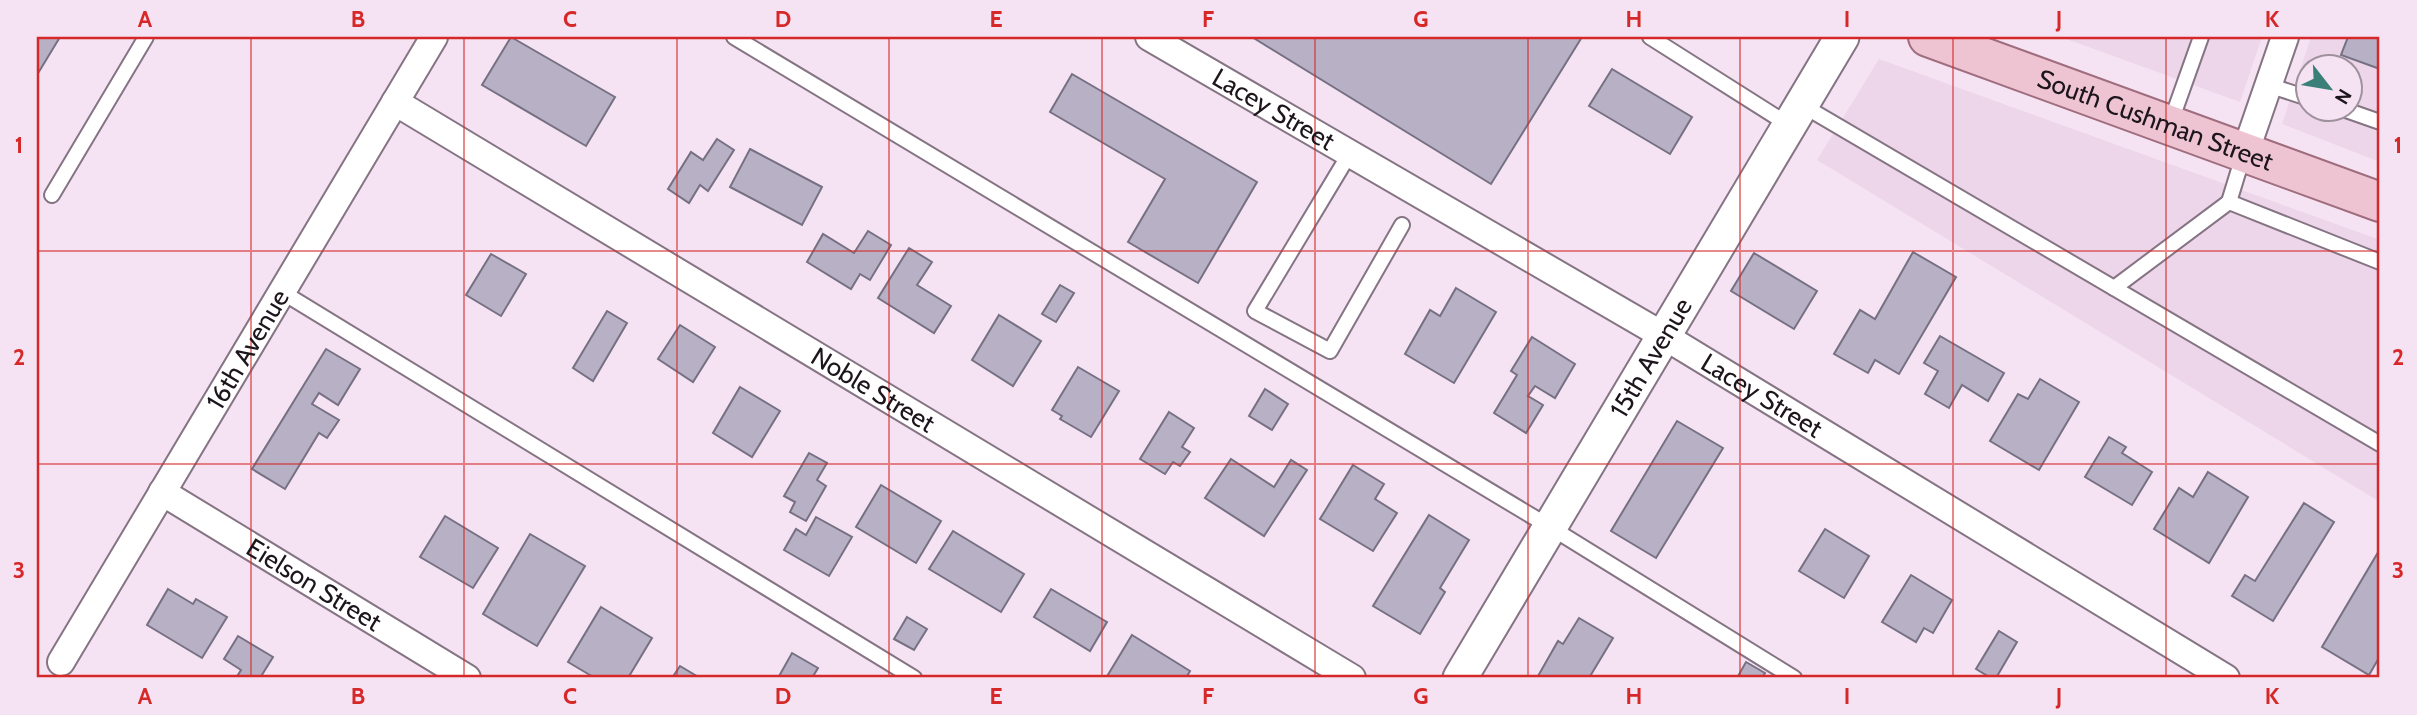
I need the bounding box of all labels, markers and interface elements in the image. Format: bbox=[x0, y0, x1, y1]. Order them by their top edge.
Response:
text: A bbox=[138, 5, 153, 33]
text: B bbox=[351, 5, 365, 33]
text: C bbox=[563, 5, 577, 33]
text: D bbox=[775, 5, 791, 33]
text: E bbox=[989, 5, 1003, 33]
text: F bbox=[1202, 5, 1214, 33]
text: G bbox=[1413, 5, 1429, 33]
text: H bbox=[1626, 5, 1642, 33]
text: I bbox=[1844, 5, 1850, 33]
text: J bbox=[2055, 5, 2062, 33]
text: K bbox=[2265, 5, 2280, 33]
north arrow bbox=[2294, 52, 2364, 122]
street label: Lacey Street bbox=[1207, 61, 1341, 157]
street label: South Cushman Street bbox=[2033, 62, 2278, 178]
text: N bbox=[2330, 85, 2356, 108]
text: 1 bbox=[15, 131, 23, 159]
text: 1 bbox=[2394, 131, 2402, 159]
street label: 16th Avenue bbox=[199, 284, 296, 415]
street label: 15th Avenue bbox=[1603, 292, 1699, 423]
street label: Noble Street bbox=[805, 340, 941, 439]
text: 2 bbox=[13, 343, 25, 371]
text: 2 bbox=[2392, 343, 2404, 371]
street label: Lacey Street bbox=[1695, 346, 1828, 445]
street label: Eielson Street bbox=[241, 531, 387, 638]
text: 3 bbox=[13, 556, 25, 584]
text: 3 bbox=[2392, 556, 2404, 584]
text: A bbox=[138, 682, 153, 710]
text: B bbox=[351, 682, 365, 710]
text: C bbox=[563, 682, 577, 710]
text: D bbox=[775, 682, 791, 710]
text: E bbox=[989, 682, 1003, 710]
text: F bbox=[1202, 682, 1214, 710]
text: G bbox=[1413, 682, 1429, 710]
text: H bbox=[1626, 682, 1642, 710]
text: I bbox=[1844, 682, 1850, 710]
text: J bbox=[2055, 682, 2062, 710]
text: K bbox=[2265, 682, 2280, 710]

